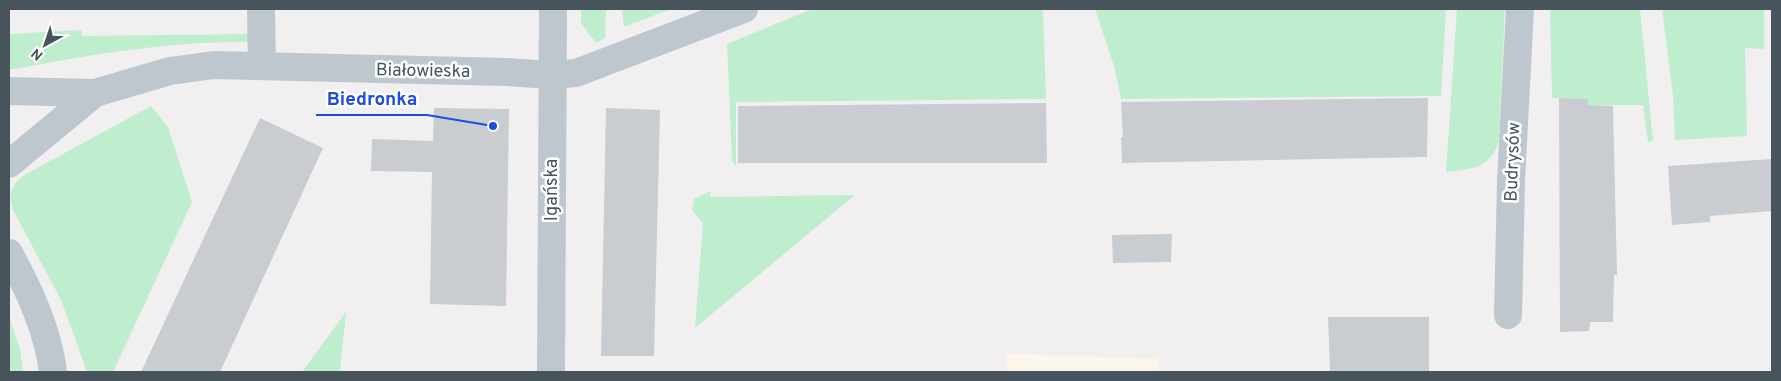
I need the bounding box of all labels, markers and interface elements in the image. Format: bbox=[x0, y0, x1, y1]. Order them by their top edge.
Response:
north arrow bbox=[20, 20, 70, 70]
text: N bbox=[28, 44, 47, 64]
street label: Białowieska bbox=[376, 59, 470, 84]
callout: Biedronka bbox=[316, 81, 427, 115]
text: Biedronka bbox=[327, 88, 417, 112]
street label: Budrysów bbox=[1501, 122, 1526, 202]
street label: Igańska bbox=[541, 159, 564, 221]

